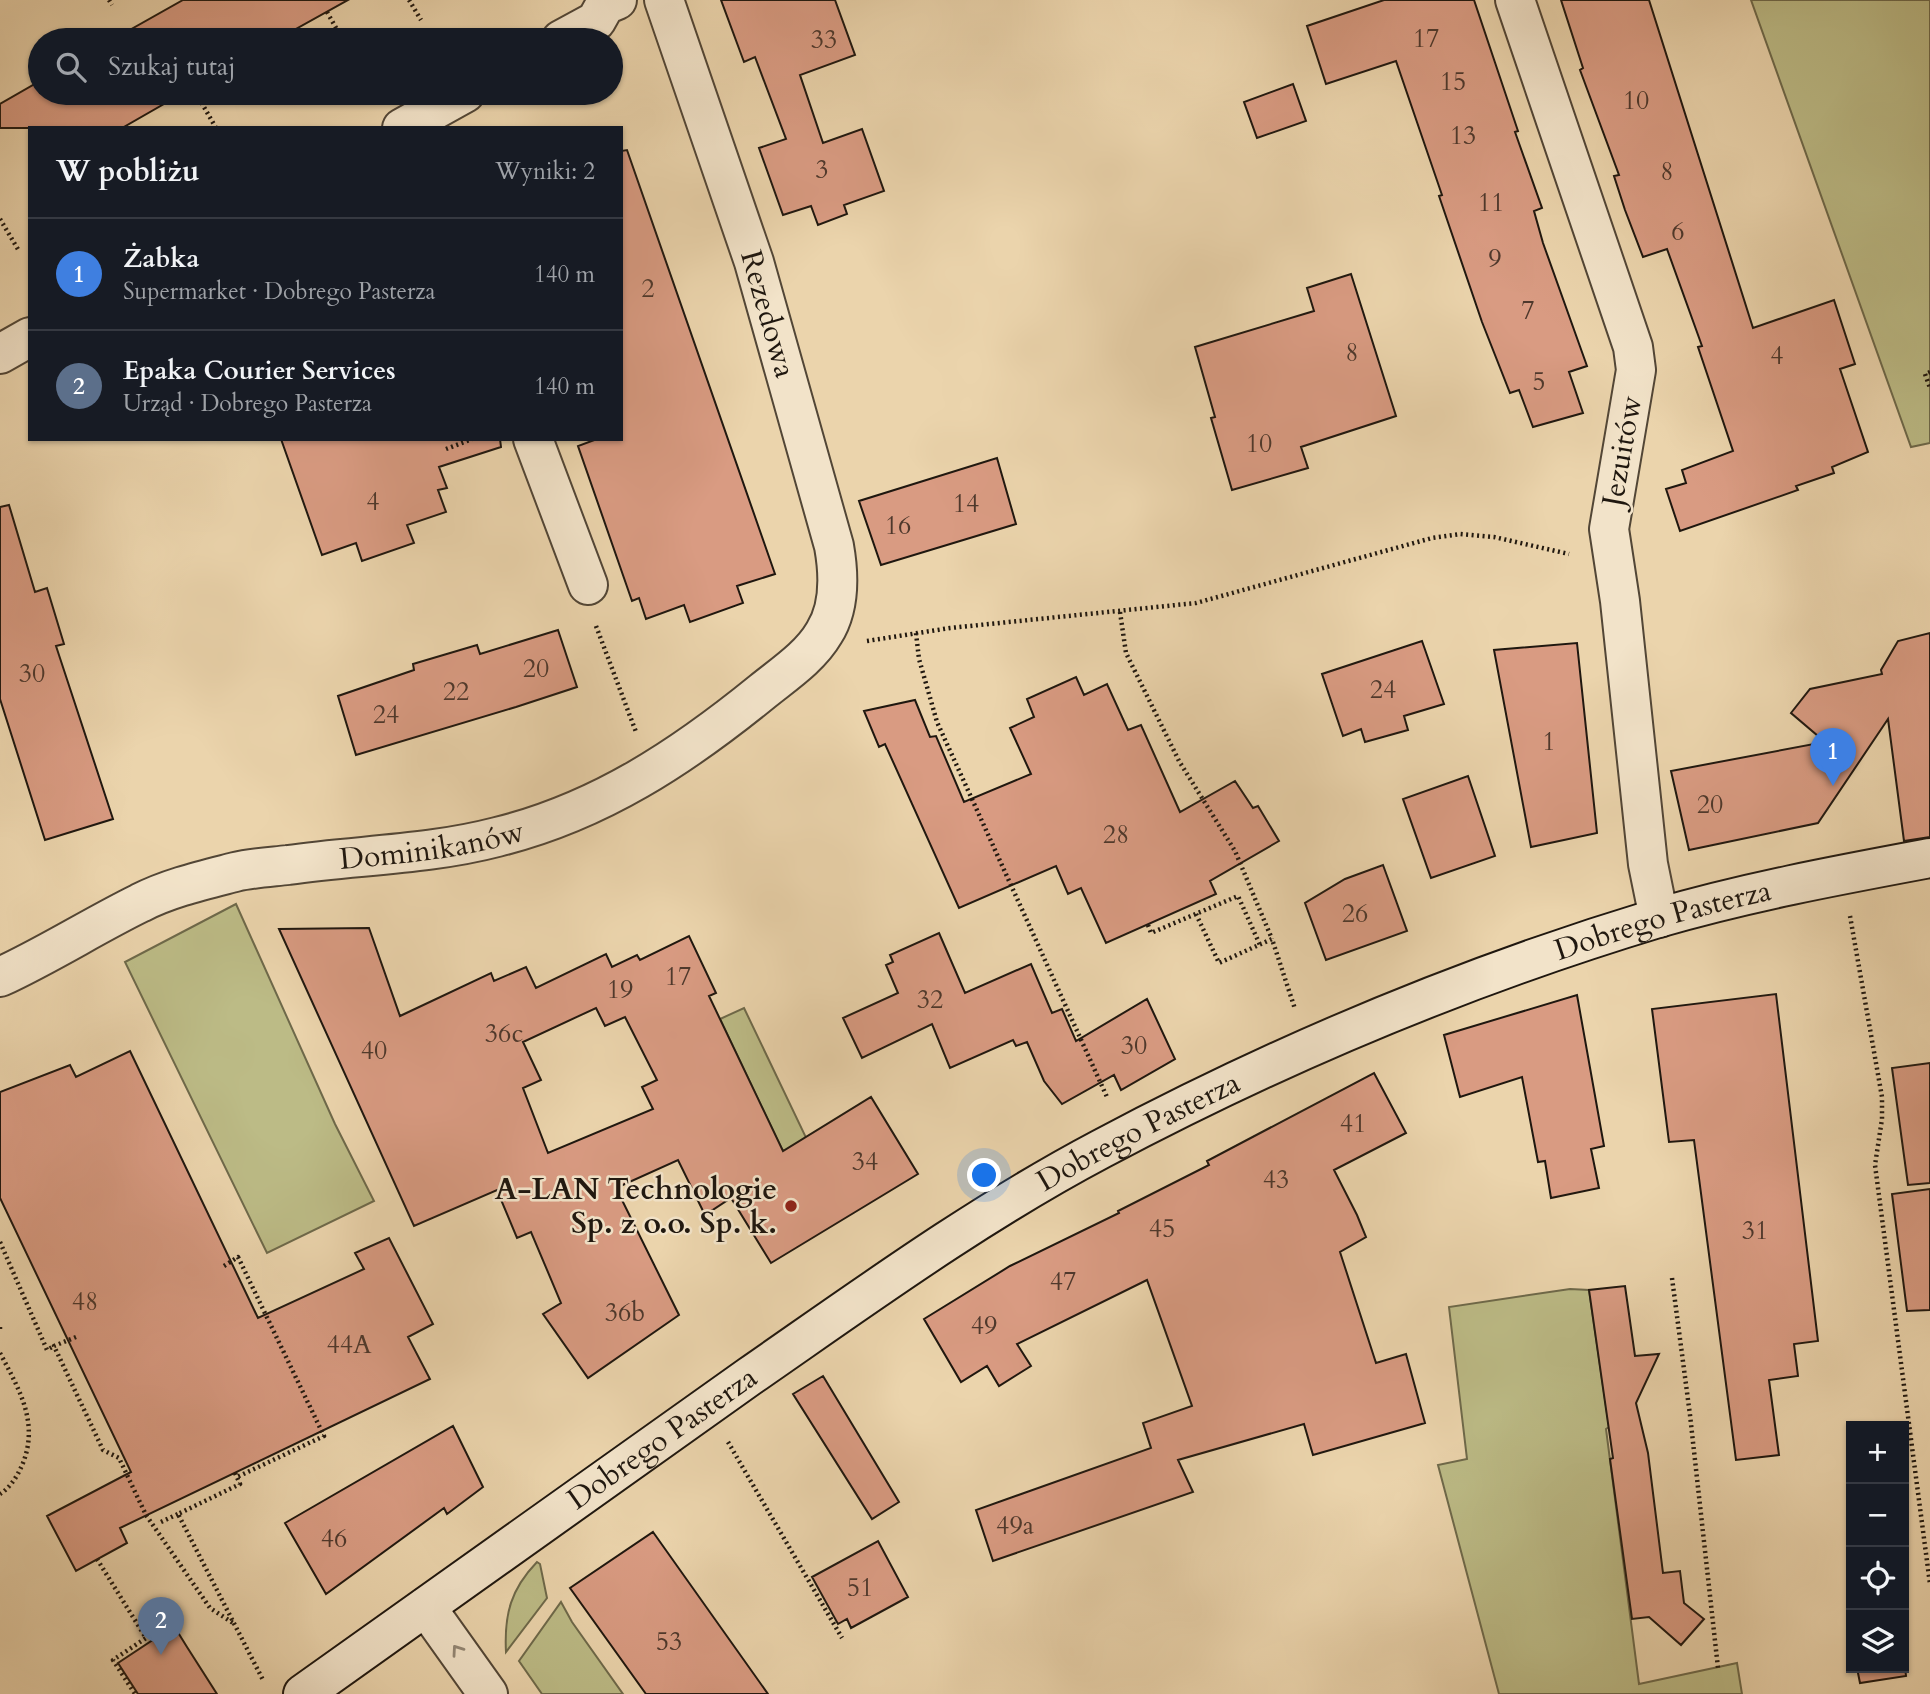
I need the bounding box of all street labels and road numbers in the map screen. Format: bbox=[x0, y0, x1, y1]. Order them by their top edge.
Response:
street label: Rezedowa bbox=[730, 246, 806, 382]
street label: Jezuitów bbox=[1591, 392, 1652, 514]
street label: Dominikanów bbox=[338, 810, 529, 879]
street label: Dobrego Pasterza bbox=[1549, 870, 1775, 970]
street label: Dobrego Pasterza bbox=[1029, 1062, 1247, 1201]
street label: Dobrego Pasterza bbox=[559, 1357, 765, 1519]

